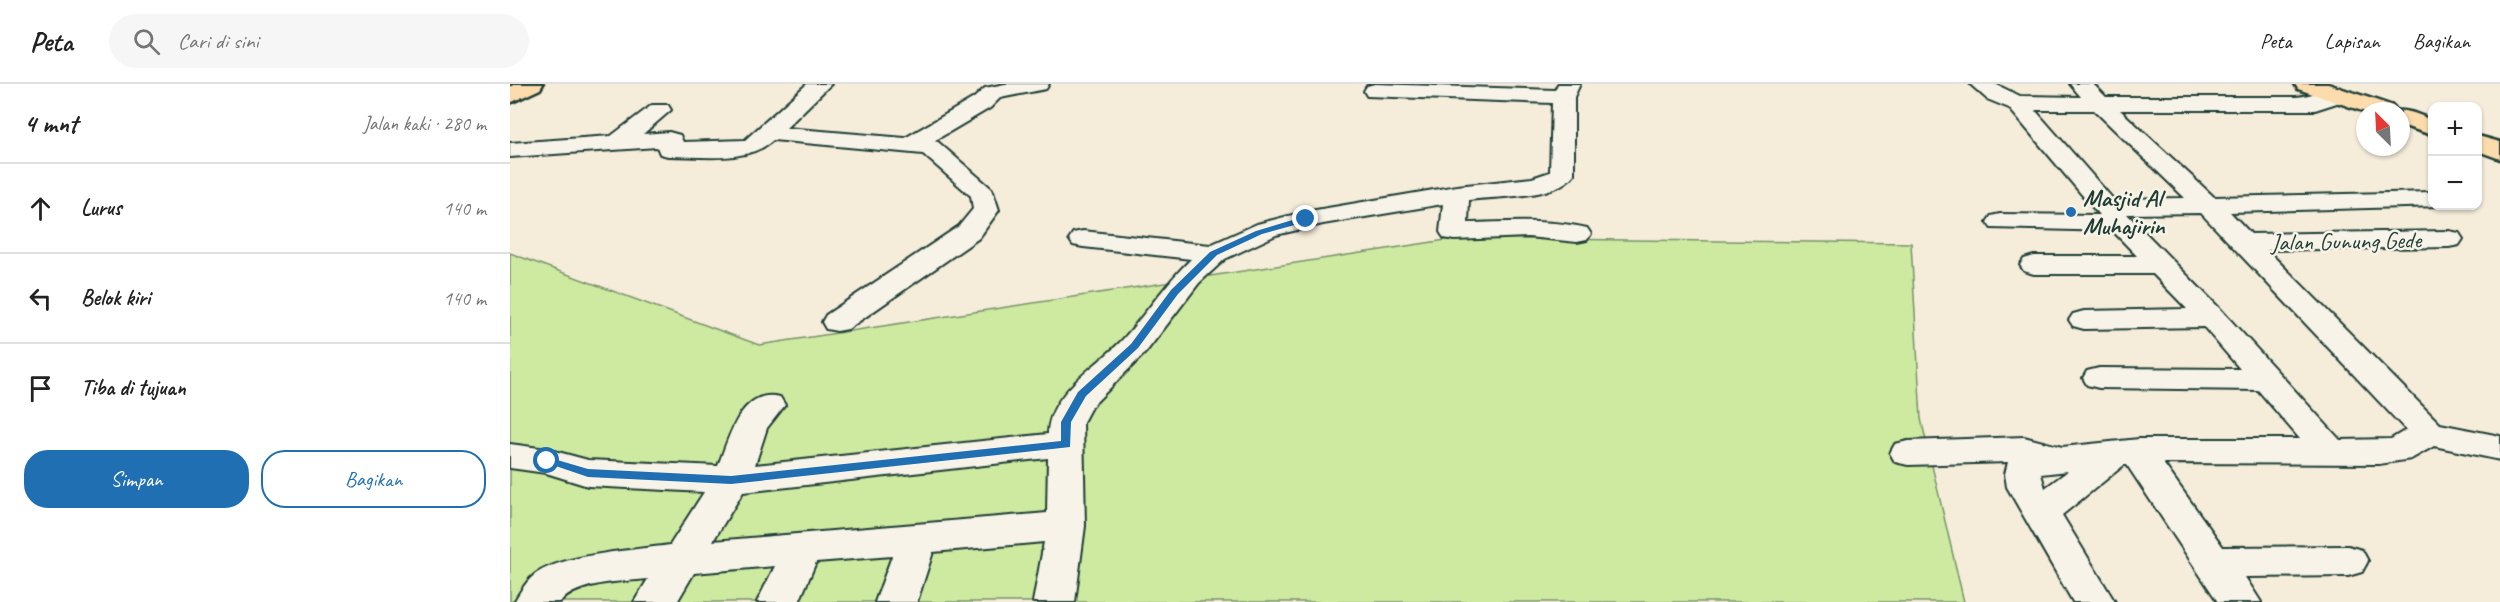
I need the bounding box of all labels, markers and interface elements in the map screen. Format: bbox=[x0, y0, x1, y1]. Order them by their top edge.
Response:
search box bbox=[109, 14, 529, 68]
text: Peta bbox=[30, 24, 73, 59]
icon: search bbox=[130, 25, 163, 58]
text: Cari di sini bbox=[178, 27, 259, 55]
text: Peta bbox=[2260, 28, 2292, 54]
text: Lapisan bbox=[2325, 28, 2380, 54]
text: Bagikan bbox=[2413, 28, 2470, 54]
north arrow bbox=[2356, 102, 2410, 156]
map controls bbox=[2428, 102, 2482, 210]
button: + bbox=[2428, 102, 2482, 156]
text: 4 mnt bbox=[24, 107, 77, 140]
text: Jalan kaki · 280 m bbox=[363, 111, 486, 136]
button: − bbox=[2428, 156, 2482, 210]
place label: Masjid Al Muhajirin bbox=[2083, 183, 2166, 241]
icon: ahead bbox=[24, 192, 57, 225]
text: Lurus bbox=[81, 194, 121, 222]
text: 140 m bbox=[443, 196, 486, 221]
route end bbox=[1292, 205, 1318, 231]
marker: Masjid Al Muhajirin bbox=[2064, 205, 2078, 219]
street label: Jalan Gunung Gede bbox=[2270, 225, 2424, 257]
icon: left bbox=[24, 282, 57, 315]
text: Belok kiri bbox=[81, 284, 150, 312]
text: 140 m bbox=[443, 286, 486, 311]
icon: arrive bbox=[24, 372, 57, 405]
text: Tiba di tujuan bbox=[81, 374, 186, 402]
route start bbox=[533, 447, 559, 473]
button: Simpan bbox=[24, 450, 249, 508]
button: Bagikan bbox=[261, 450, 486, 508]

